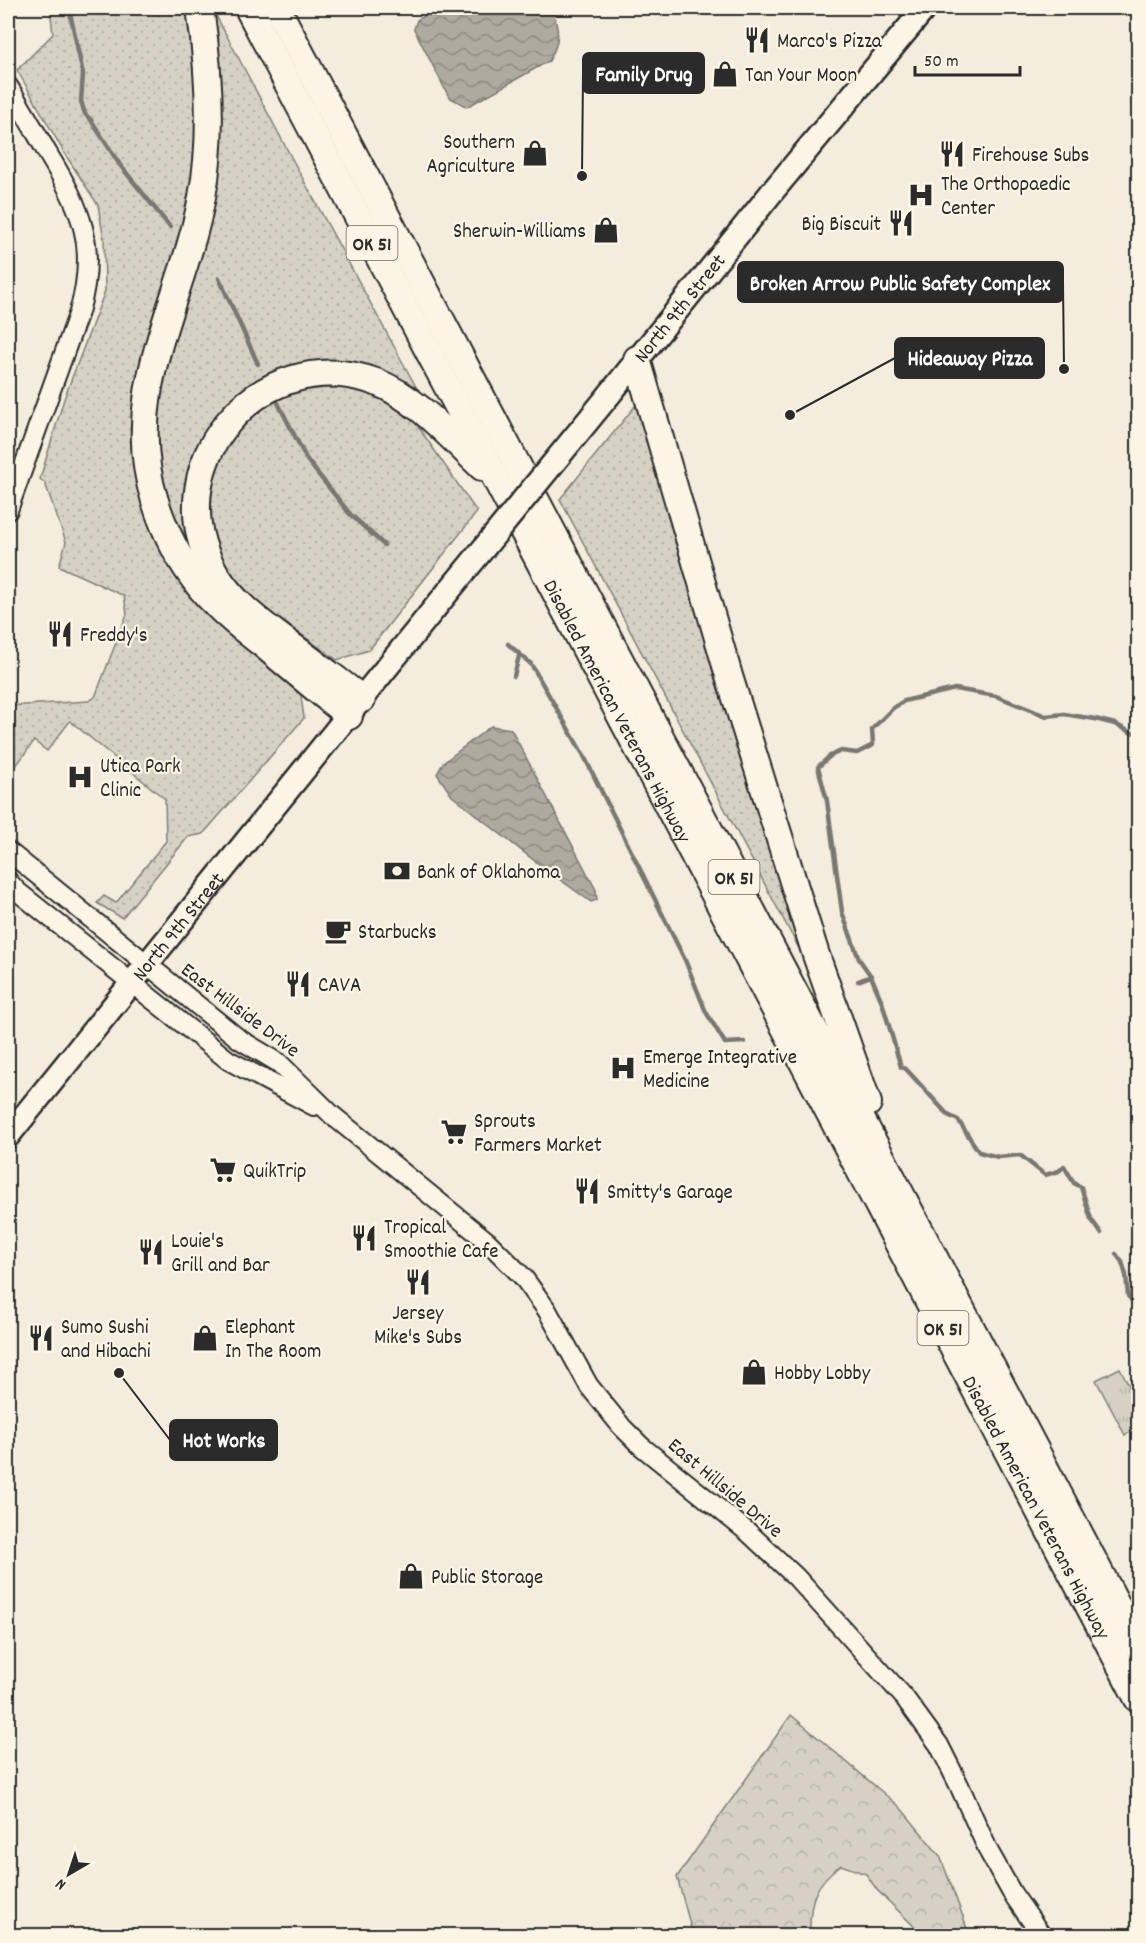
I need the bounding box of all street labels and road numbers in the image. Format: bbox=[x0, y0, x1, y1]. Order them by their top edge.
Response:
road number: OK 51 bbox=[346, 226, 398, 260]
street label: North 9th Street bbox=[628, 248, 735, 371]
street label: Disabled American Veterans Highway bbox=[533, 575, 697, 849]
road number: OK 51 bbox=[708, 860, 760, 894]
street label: North 9th Street bbox=[127, 867, 234, 989]
street label: East Hillside Drive bbox=[173, 957, 305, 1066]
road number: OK 51 bbox=[918, 1311, 968, 1345]
street label: Disabled American Veterans Highway bbox=[953, 1371, 1116, 1646]
street label: East Hillside Drive bbox=[660, 1432, 788, 1547]

